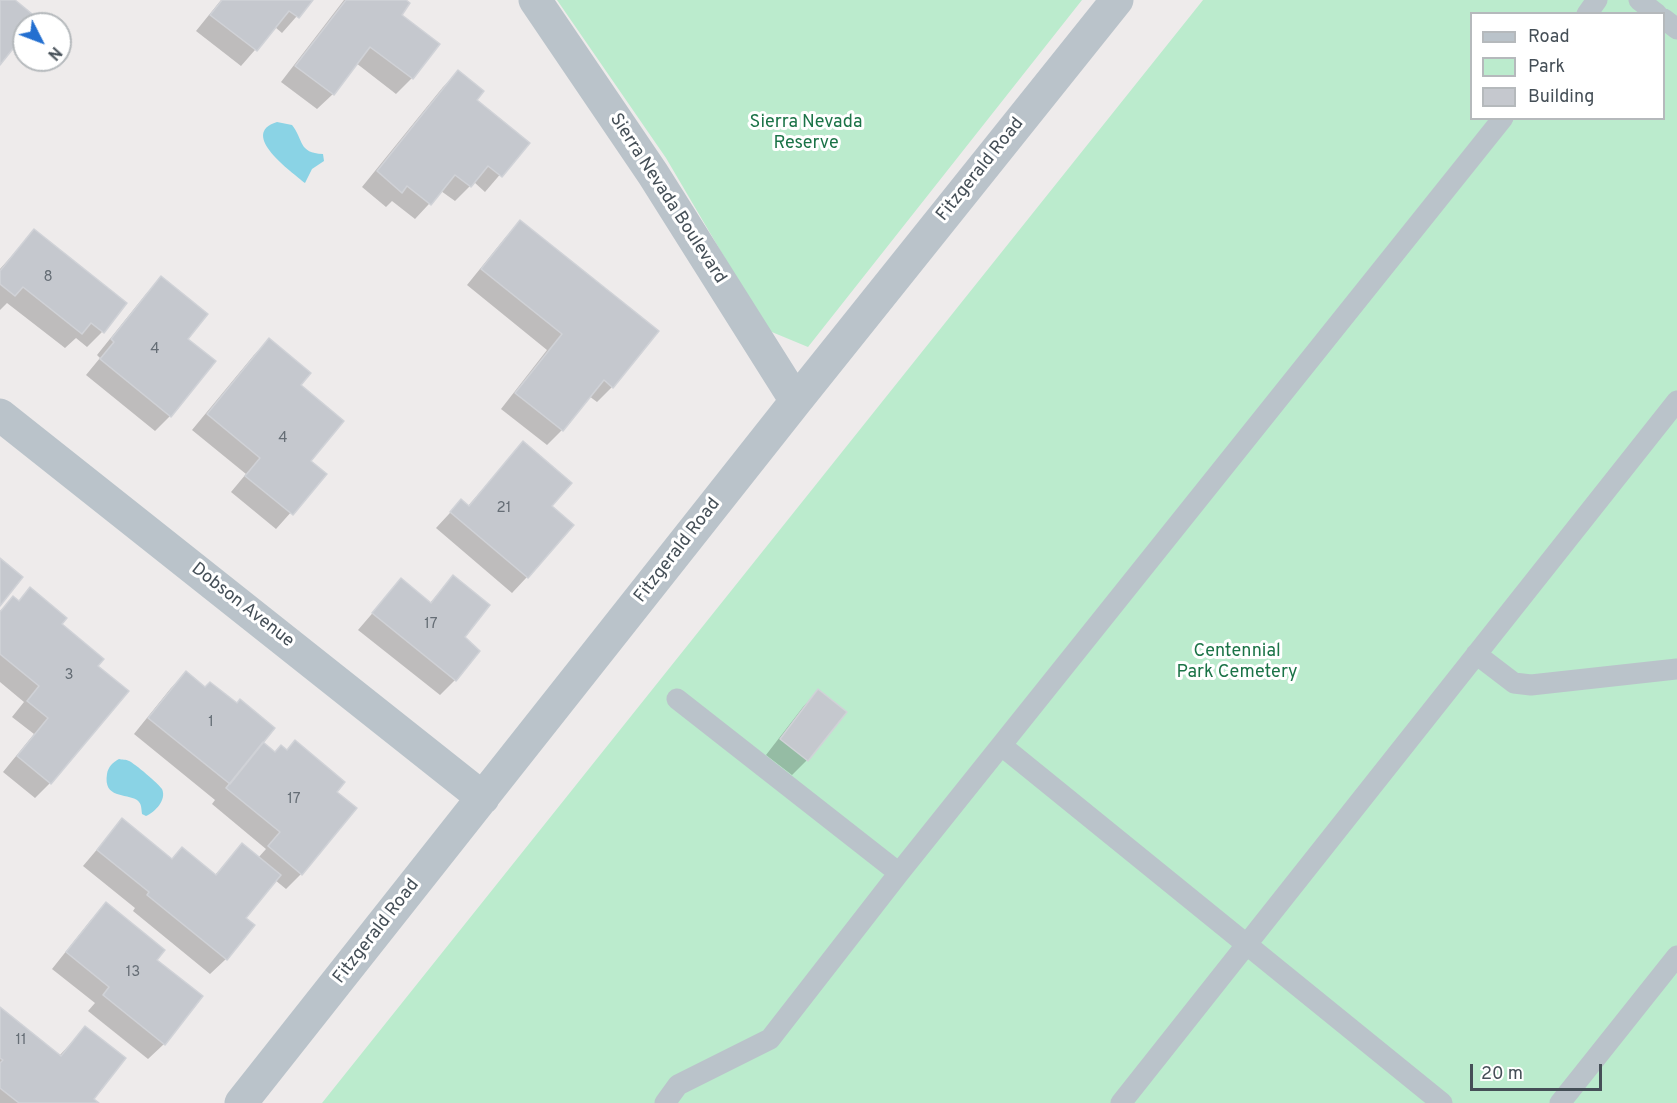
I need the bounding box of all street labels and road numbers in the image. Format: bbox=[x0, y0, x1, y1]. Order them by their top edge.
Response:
street label: Sierra Nevada Boulevard bbox=[604, 110, 730, 288]
street label: Fitzgerald Road bbox=[933, 114, 1029, 226]
street label: Fitzgerald Road bbox=[630, 494, 726, 608]
street label: Dobson Avenue bbox=[186, 559, 298, 653]
street label: Fitzgerald Road bbox=[329, 875, 425, 989]

